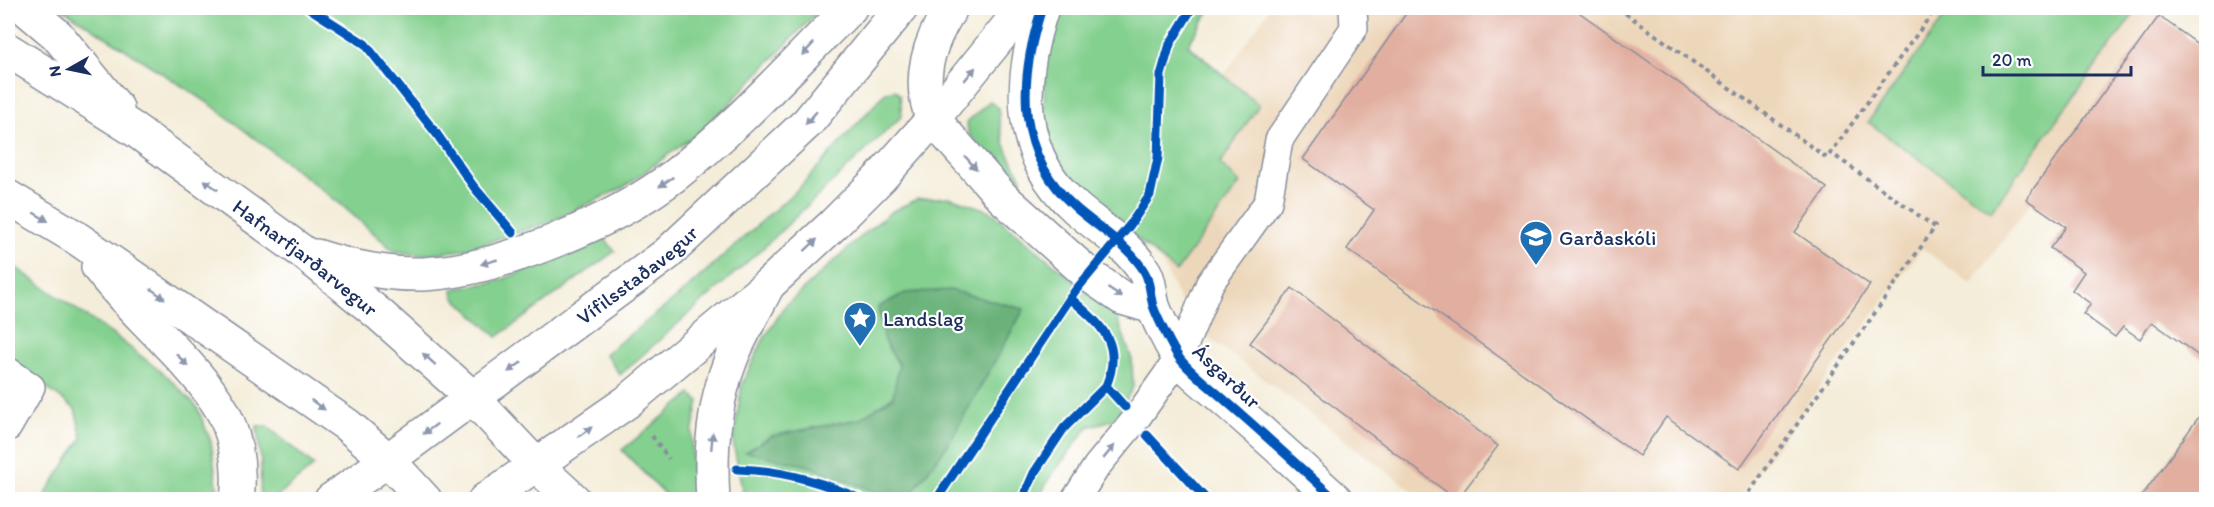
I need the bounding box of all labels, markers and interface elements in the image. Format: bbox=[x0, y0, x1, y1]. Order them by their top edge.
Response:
north arrow bbox=[39, 39, 99, 99]
scale bar bbox=[1983, 39, 2132, 77]
one-way arrow bbox=[802, 42, 816, 56]
text: 20 m bbox=[1992, 49, 2032, 71]
text: N bbox=[44, 64, 65, 78]
one-way arrow bbox=[963, 67, 976, 82]
one-way arrow bbox=[804, 110, 818, 125]
one-way arrow bbox=[964, 155, 978, 170]
one-way arrow bbox=[658, 176, 674, 188]
one-way arrow bbox=[204, 179, 220, 191]
street label: Hafnarfjarðarvegur bbox=[228, 193, 384, 321]
one-way arrow bbox=[33, 212, 50, 222]
street label: Vífilsstaðavegur bbox=[571, 219, 703, 329]
school or university icon: Garðaskóli bbox=[1518, 219, 1554, 266]
place label: Garðaskóli bbox=[1559, 225, 1656, 250]
one-way arrow bbox=[803, 239, 818, 252]
one-way arrow bbox=[480, 258, 498, 267]
one-way arrow bbox=[1107, 287, 1123, 299]
one-way arrow bbox=[149, 288, 165, 300]
place icon: Landslag bbox=[842, 300, 878, 347]
place label: Landslag bbox=[883, 306, 964, 331]
street label: Ásgarður bbox=[1188, 338, 1267, 414]
one-way arrow bbox=[174, 353, 188, 367]
one-way arrow bbox=[422, 353, 437, 366]
one-way arrow bbox=[507, 361, 523, 373]
one-way arrow bbox=[310, 399, 326, 410]
one-way arrow bbox=[423, 423, 439, 435]
one-way arrow bbox=[576, 426, 592, 438]
one-way arrow bbox=[707, 432, 717, 451]
one-way arrow bbox=[1102, 445, 1115, 460]

